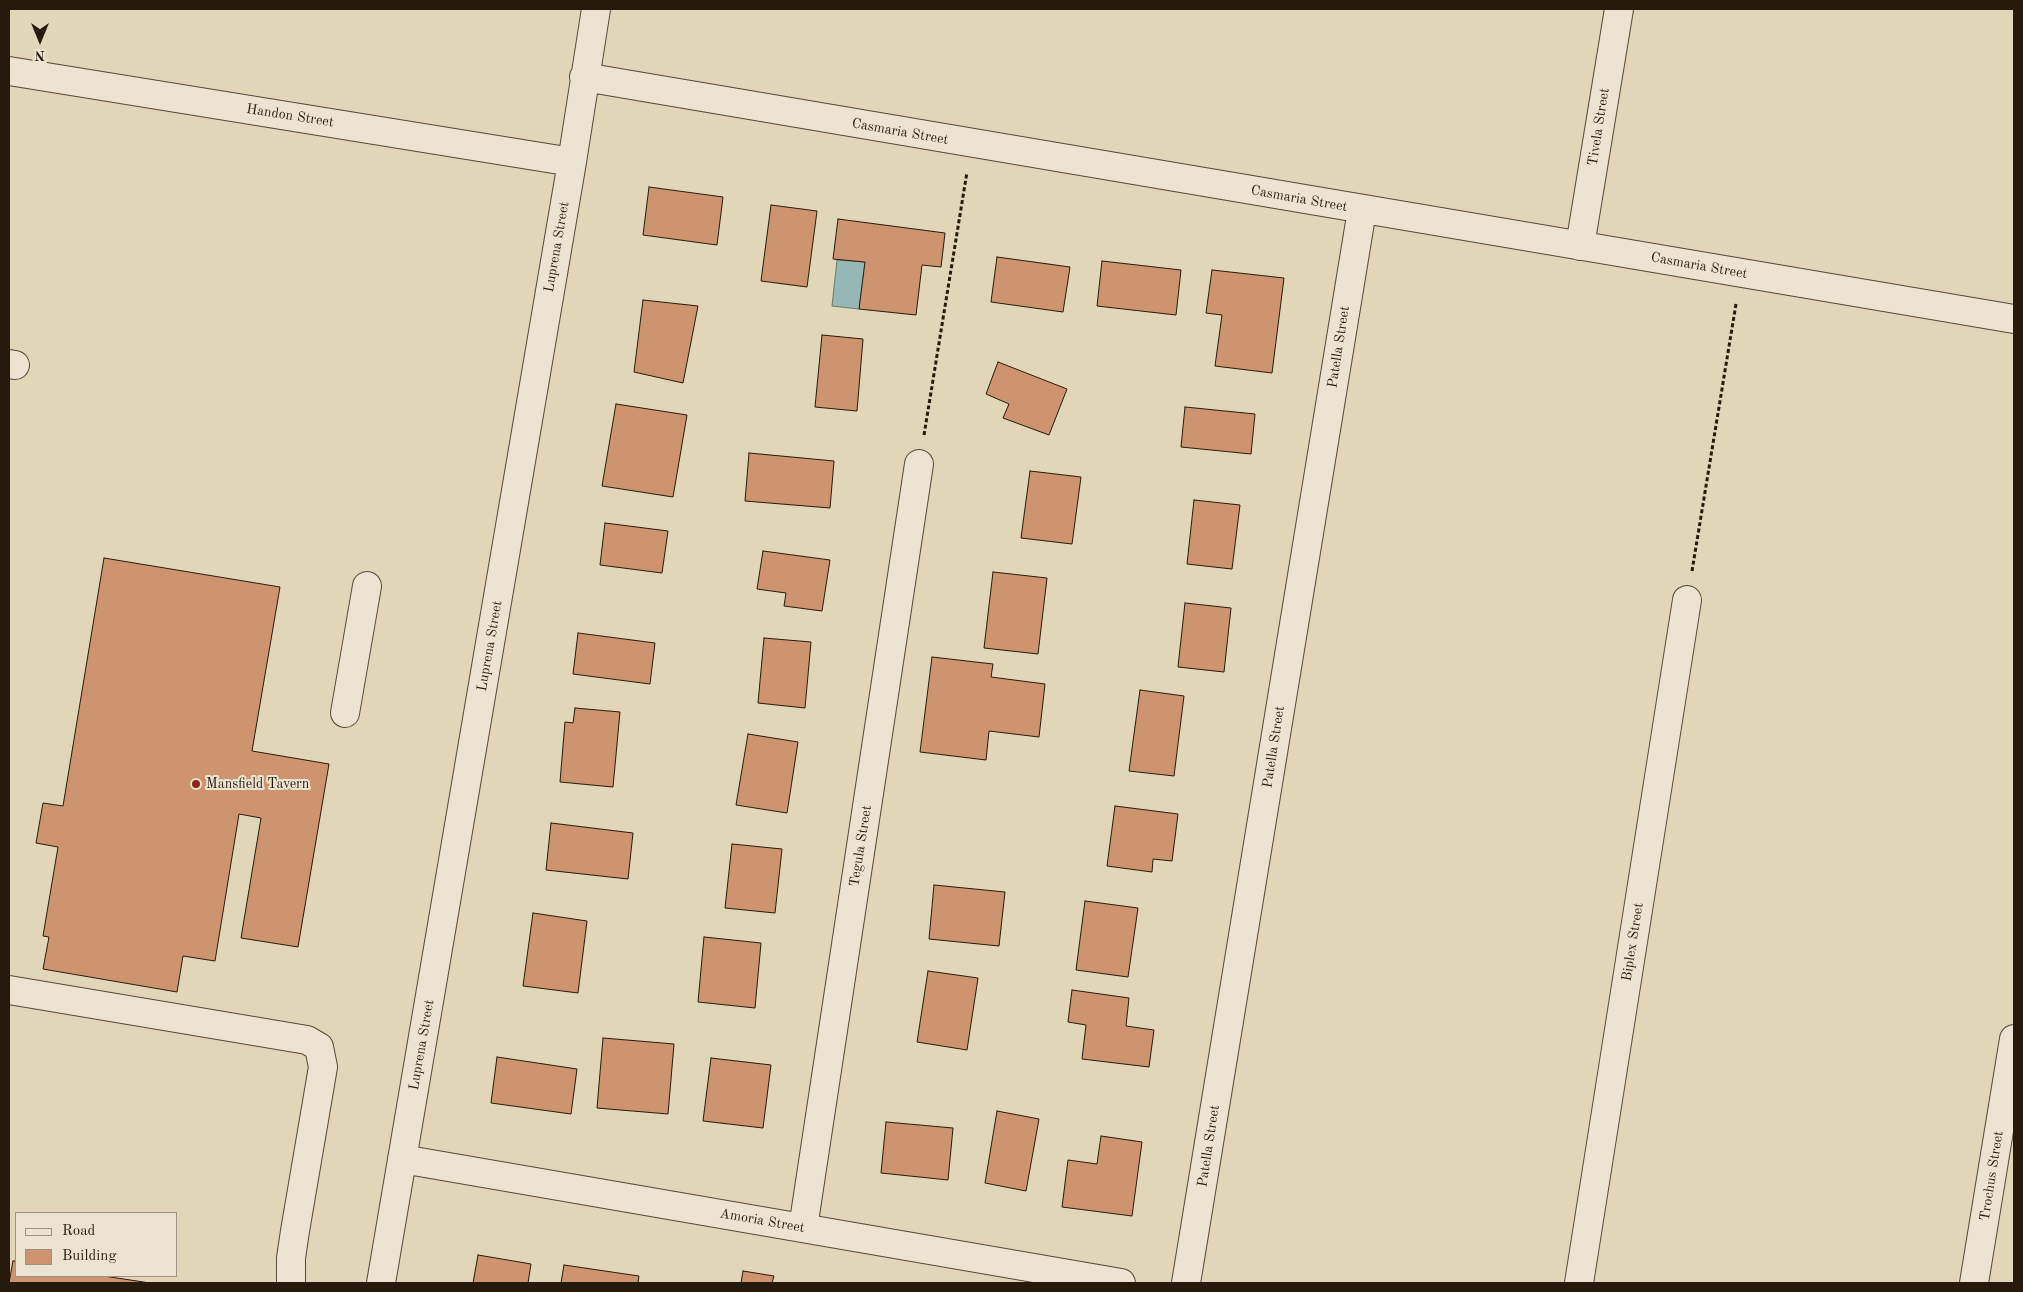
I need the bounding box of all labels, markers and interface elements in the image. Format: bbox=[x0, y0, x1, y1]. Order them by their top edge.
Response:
north arrow bbox=[15, 15, 65, 65]
text: N bbox=[35, 48, 45, 62]
street label: Tivela Street bbox=[1585, 87, 1613, 167]
street label: Handon Street bbox=[245, 101, 335, 131]
street label: Casmaria Street bbox=[850, 115, 950, 149]
street label: Casmaria Street bbox=[1249, 182, 1349, 216]
street label: Luprena Street bbox=[541, 200, 573, 294]
street label: Casmaria Street bbox=[1649, 249, 1749, 283]
street label: Patella Street bbox=[1324, 305, 1354, 389]
street label: Luprena Street bbox=[474, 599, 506, 693]
street label: Patella Street bbox=[1259, 705, 1289, 789]
place label: Mansfield Tavern bbox=[206, 776, 309, 792]
marker: Mansfield Tavern bbox=[190, 778, 202, 790]
street label: Tegula Street bbox=[846, 804, 876, 888]
street label: Biplex Street bbox=[1619, 902, 1647, 982]
street label: Luprena Street bbox=[406, 998, 438, 1092]
street label: Patella Street bbox=[1194, 1104, 1224, 1188]
street label: Trochus Street bbox=[1977, 1130, 2007, 1222]
street label: Amoria Street bbox=[718, 1205, 806, 1237]
legend bbox=[15, 1212, 178, 1277]
text: Road bbox=[62, 1224, 95, 1239]
text: Building bbox=[62, 1249, 117, 1264]

